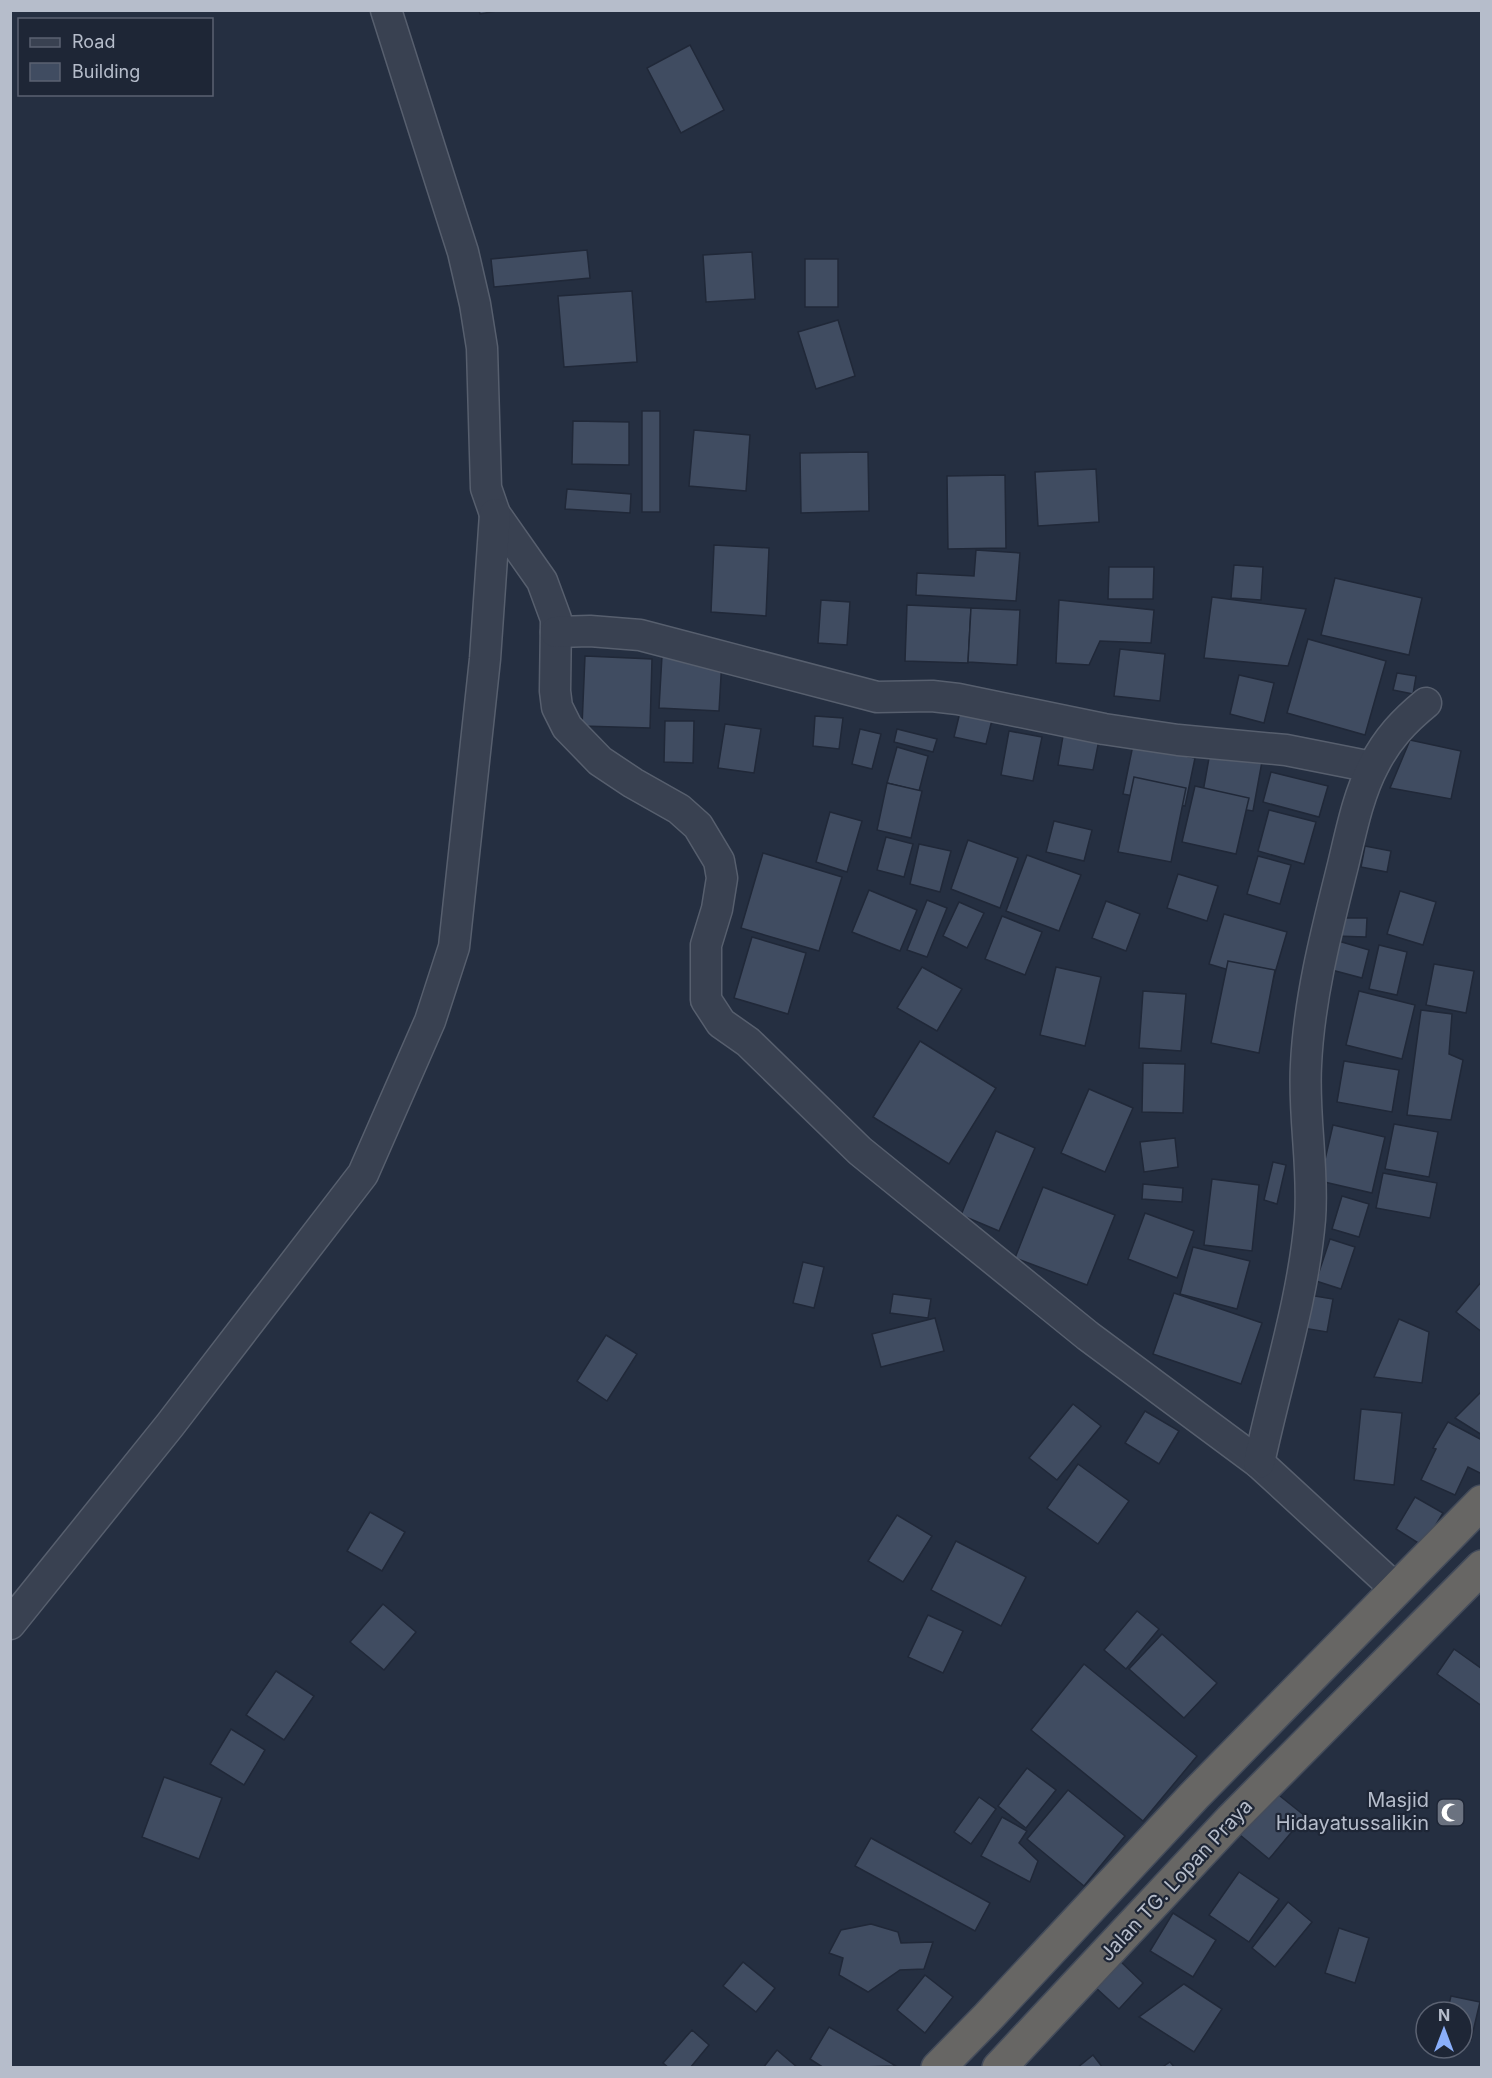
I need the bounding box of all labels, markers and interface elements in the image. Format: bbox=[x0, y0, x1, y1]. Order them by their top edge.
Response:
legend bbox=[18, 18, 213, 96]
text: Road bbox=[72, 31, 115, 52]
text: Building bbox=[72, 61, 140, 82]
place label: Masjid Hidayatussalikin bbox=[1276, 1788, 1429, 1835]
street label: Jalan TG. Lopan Praya bbox=[1095, 1794, 1257, 1966]
mosque icon: Masjid Hidayatussalikin bbox=[1434, 1796, 1466, 1828]
north arrow bbox=[1414, 2000, 1474, 2060]
text: N bbox=[1438, 2005, 1450, 2025]

